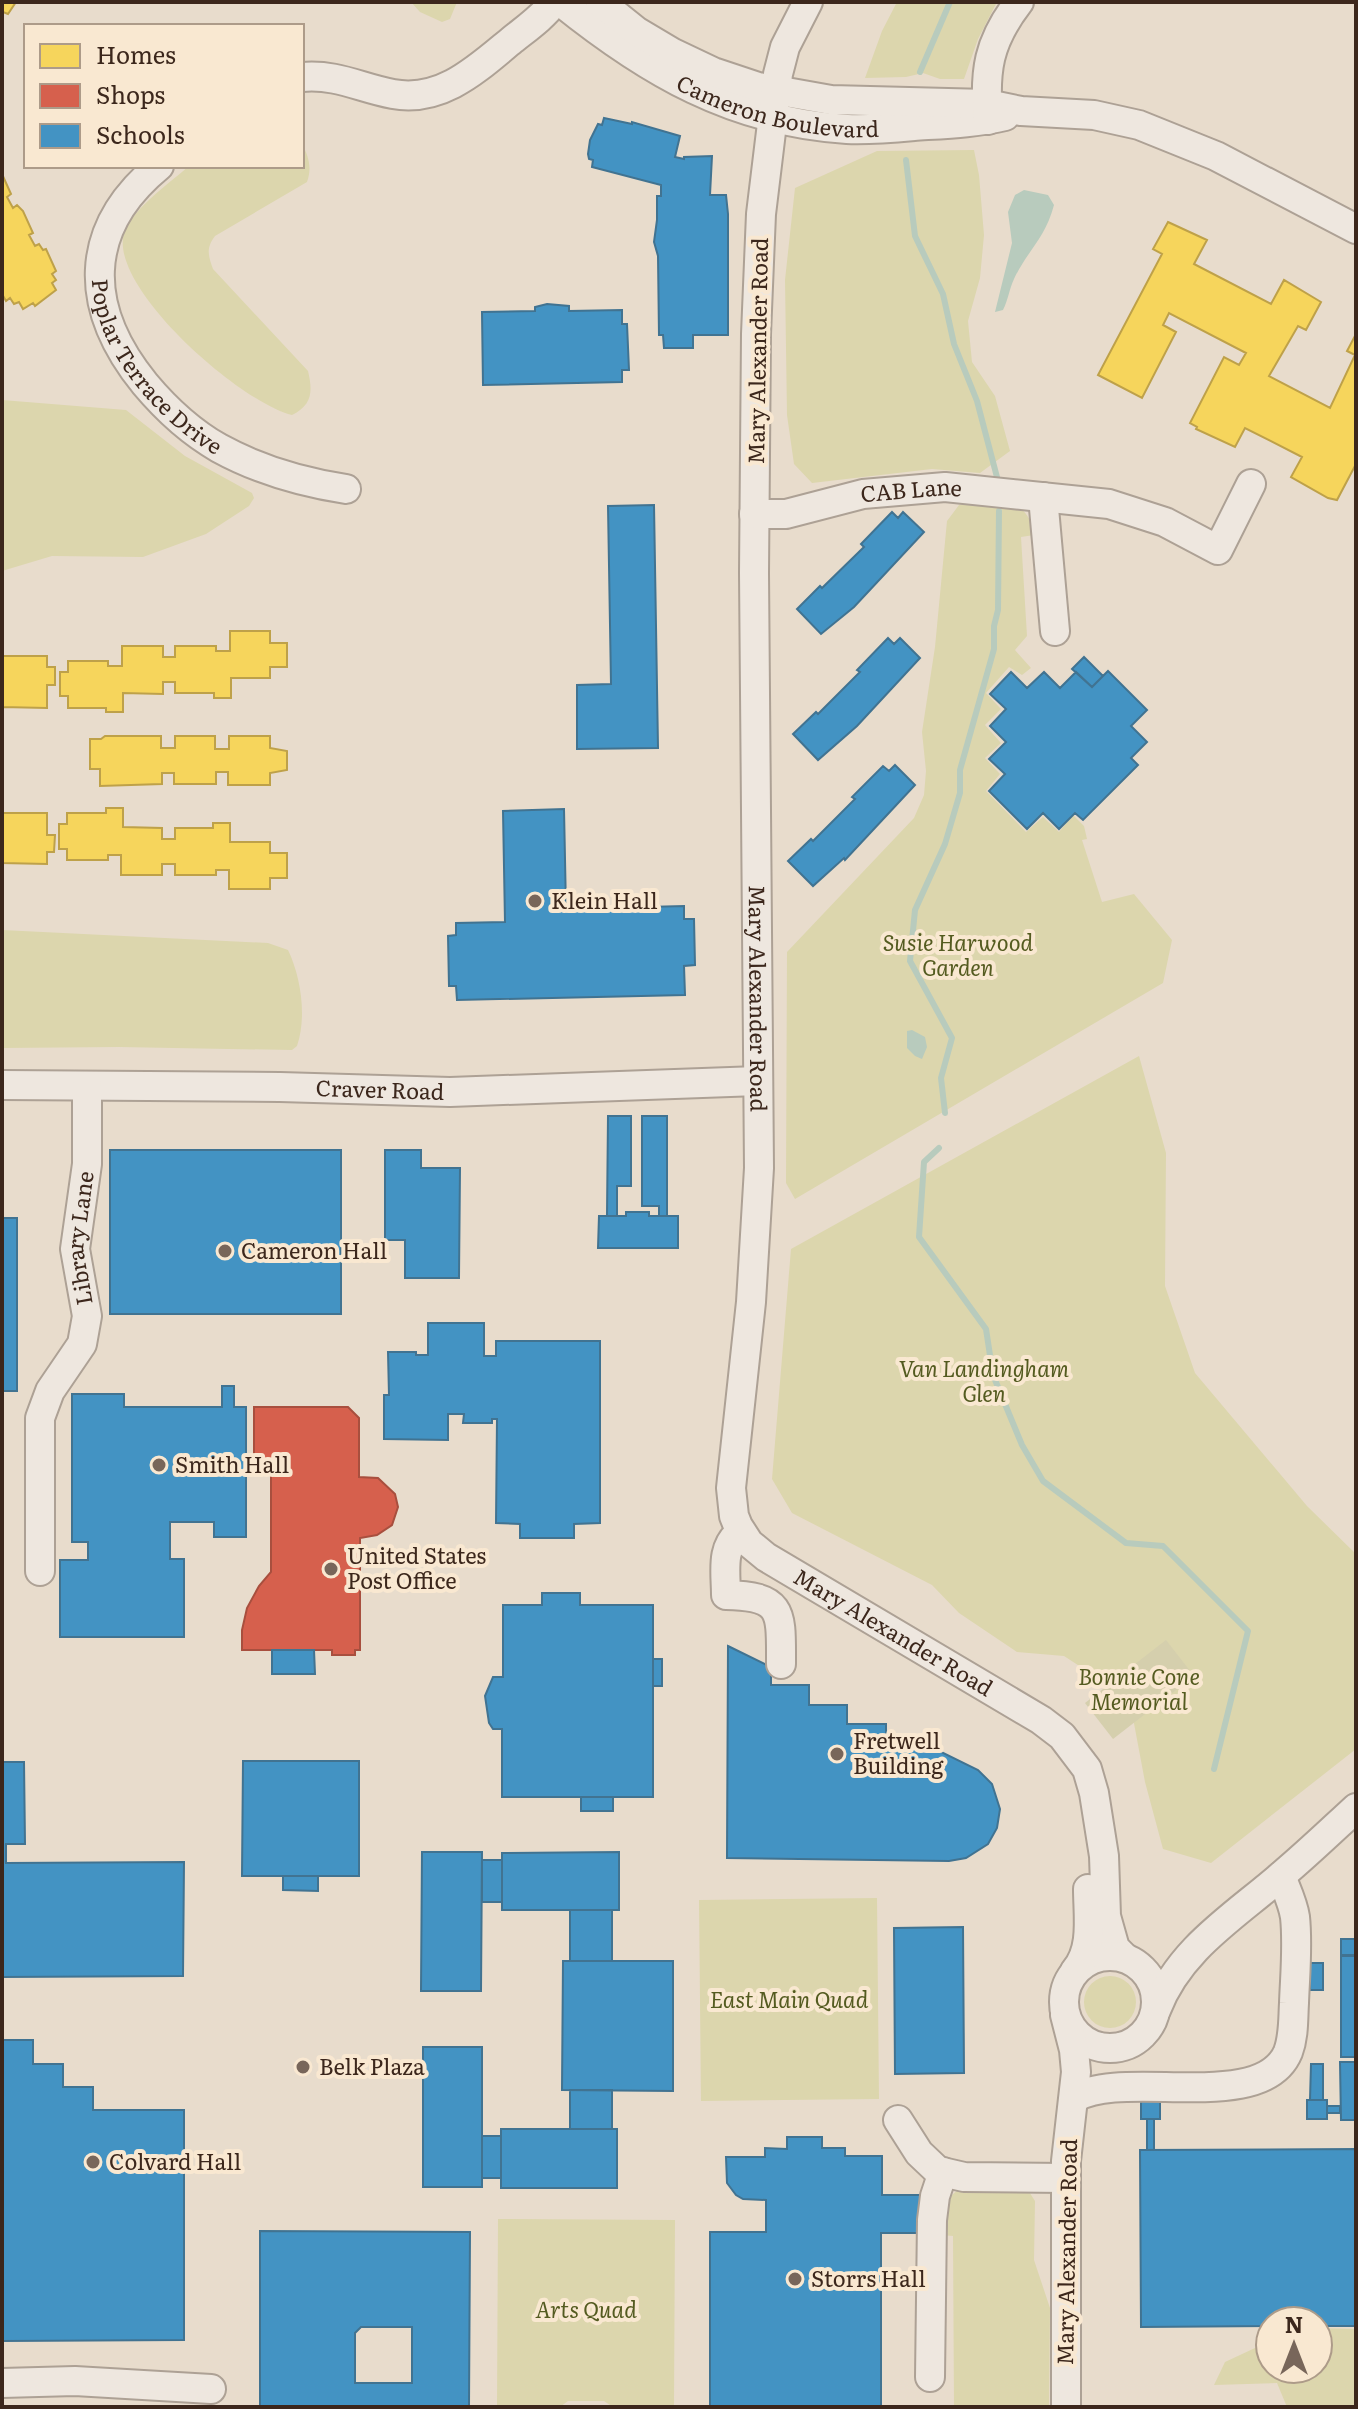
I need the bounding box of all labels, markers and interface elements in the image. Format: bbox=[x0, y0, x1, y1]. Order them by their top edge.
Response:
legend bbox=[24, 24, 304, 168]
text: Homes bbox=[96, 36, 176, 71]
street label: Cameron Boulevard bbox=[671, 65, 879, 144]
text: Shops bbox=[96, 76, 165, 111]
text: Schools bbox=[96, 116, 185, 151]
street label: Mary Alexander Road bbox=[738, 237, 775, 465]
street label: Poplar Terrace Drive bbox=[85, 277, 229, 461]
street label: CAB Lane bbox=[859, 469, 964, 509]
place label: Klein Hall bbox=[551, 883, 658, 916]
street label: Mary Alexander Road bbox=[742, 885, 777, 1112]
marker: Klein Hall bbox=[526, 892, 544, 910]
park label: Susie Harwood Garden bbox=[883, 925, 1034, 983]
street label: Craver Road bbox=[315, 1070, 445, 1107]
street label: Library Lane bbox=[57, 1169, 101, 1308]
place label: Cameron Hall bbox=[241, 1233, 387, 1266]
marker: Cameron Hall bbox=[216, 1242, 234, 1260]
park label: Van Landingham Glen bbox=[899, 1351, 1069, 1409]
place label: Smith Hall bbox=[175, 1447, 289, 1480]
marker: Smith Hall bbox=[150, 1456, 168, 1474]
place label: United States Post Office bbox=[347, 1538, 486, 1596]
street label: Mary Alexander Road bbox=[788, 1559, 1000, 1703]
marker: United States Post Office bbox=[322, 1560, 340, 1578]
park label: Bonnie Cone Memorial bbox=[1078, 1659, 1200, 1717]
place label: Fretwell Building bbox=[853, 1723, 944, 1781]
marker: Fretwell Building bbox=[828, 1745, 846, 1763]
park label: East Main Quad bbox=[710, 1982, 869, 2015]
place label: Belk Plaza bbox=[319, 2049, 425, 2082]
marker: Belk Plaza bbox=[294, 2058, 312, 2076]
street label: Mary Alexander Road bbox=[1047, 2138, 1084, 2366]
place label: Colvard Hall bbox=[109, 2144, 241, 2177]
marker: Colvard Hall bbox=[84, 2153, 102, 2171]
place label: Storrs Hall bbox=[811, 2261, 926, 2294]
marker: Storrs Hall bbox=[786, 2270, 804, 2288]
park label: Arts Quad bbox=[535, 2292, 637, 2325]
north arrow bbox=[1254, 2305, 1334, 2385]
text: N bbox=[1285, 2307, 1303, 2340]

